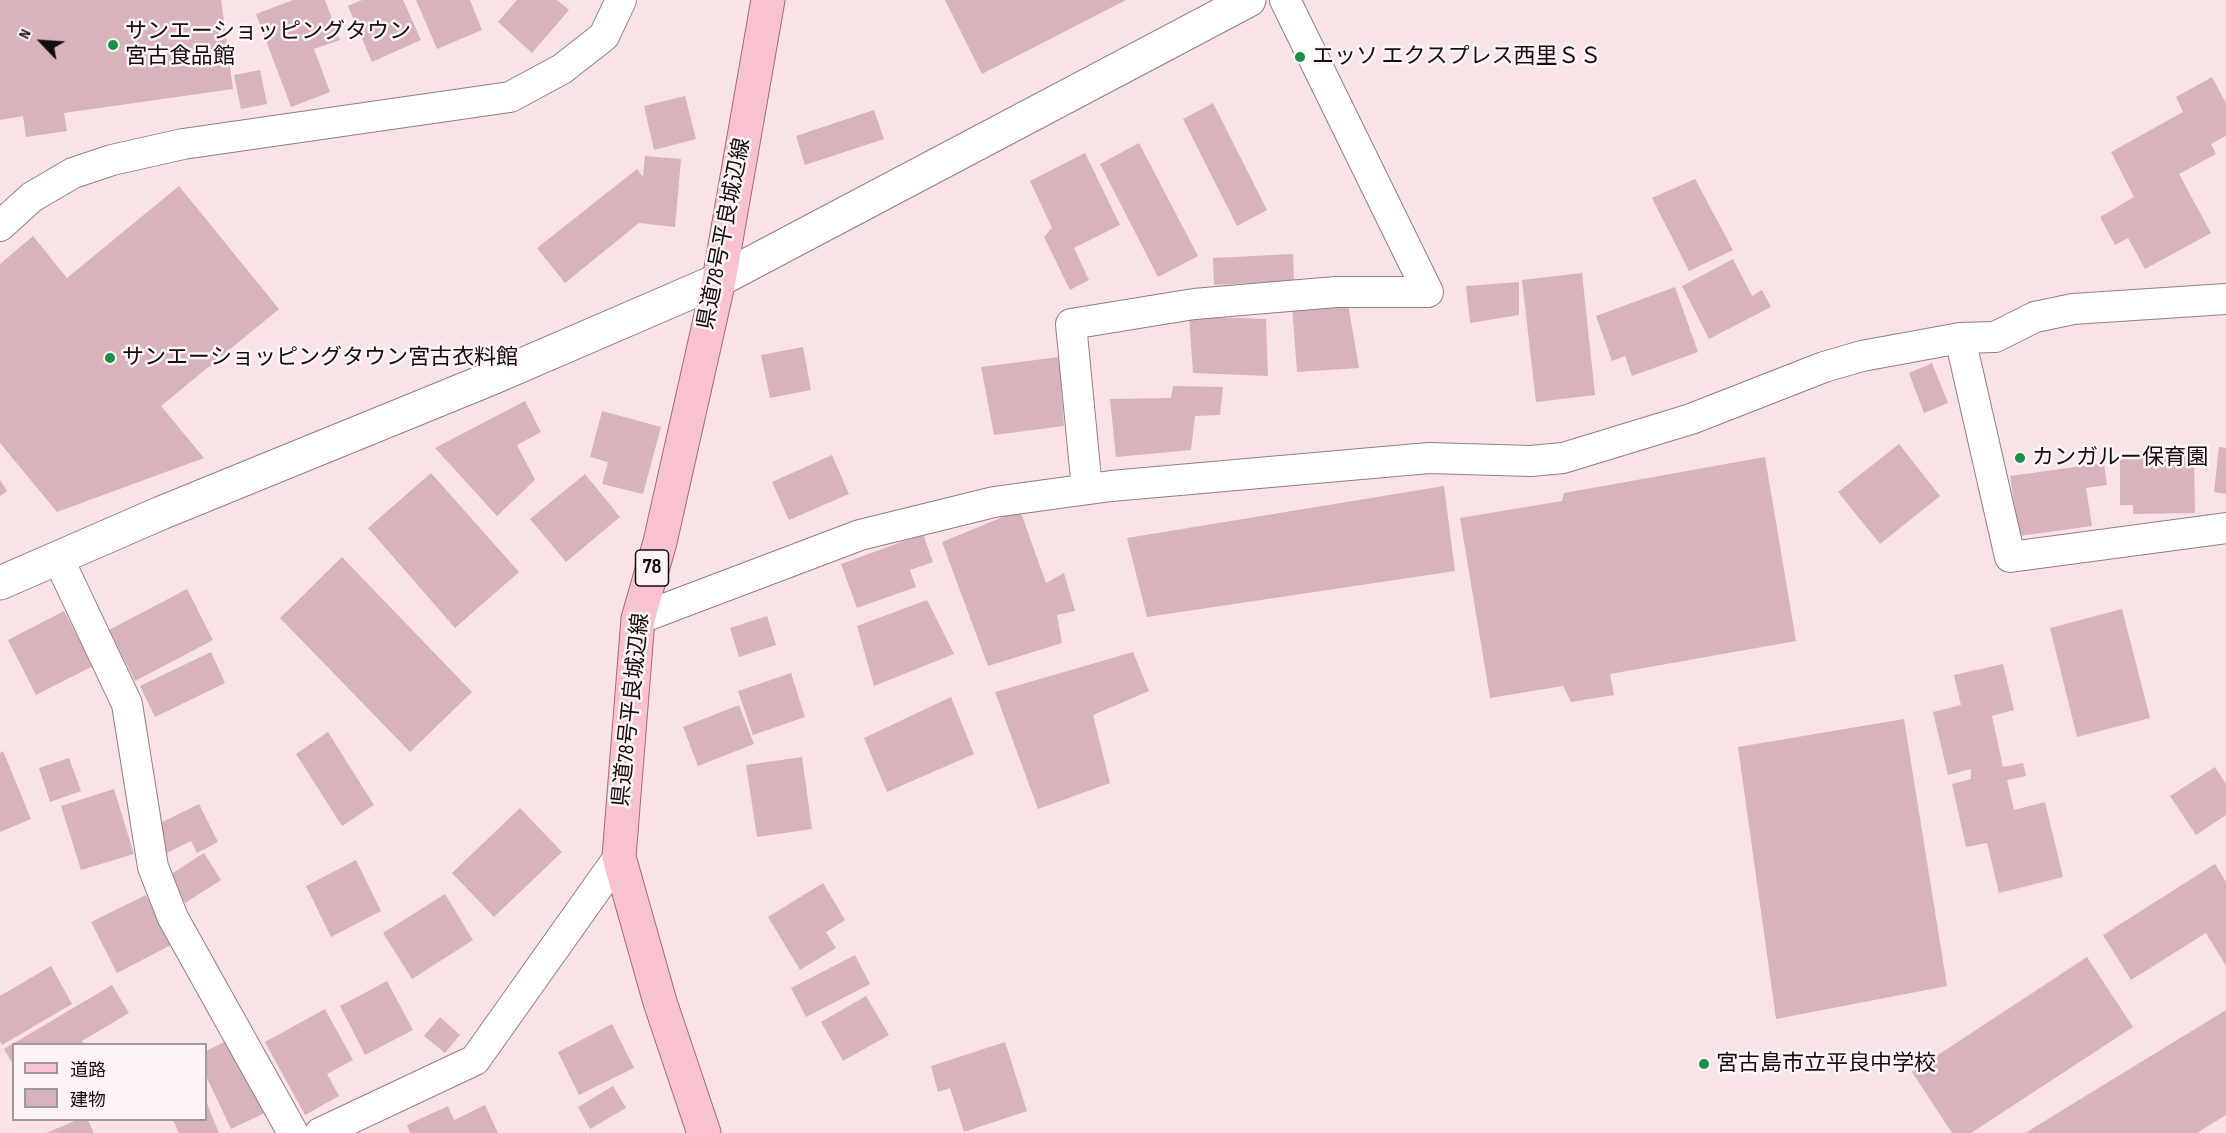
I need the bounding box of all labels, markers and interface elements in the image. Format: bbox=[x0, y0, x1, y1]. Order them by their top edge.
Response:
north arrow bbox=[12, 12, 72, 72]
place label: サンエーショッピングタウン 宮古食品館 bbox=[125, 19, 411, 70]
text: N bbox=[15, 26, 36, 42]
marker: サンエーショッピングタウン 宮古食品館 bbox=[106, 38, 120, 52]
place label: エッソ エクスプレス西里ＳＳ bbox=[1312, 44, 1601, 70]
marker: エッソ エクスプレス西里ＳＳ bbox=[1293, 50, 1307, 64]
street label: 県道78号平良城辺線 bbox=[694, 136, 756, 332]
place label: サンエーショッピングタウン宮古衣料館 bbox=[122, 345, 518, 371]
marker: サンエーショッピングタウン宮古衣料館 bbox=[103, 351, 117, 365]
place label: カンガルー保育園 bbox=[2032, 445, 2208, 471]
marker: カンガルー保育園 bbox=[2013, 451, 2027, 465]
road number: 78 bbox=[636, 550, 668, 586]
street label: 県道78号平良城辺線 bbox=[609, 612, 655, 808]
legend bbox=[12, 1043, 207, 1121]
place label: 宮古島市立平良中学校 bbox=[1716, 1051, 1936, 1077]
marker: 宮古島市立平良中学校 bbox=[1697, 1057, 1711, 1071]
text: 道路 bbox=[70, 1060, 106, 1081]
text: 建物 bbox=[70, 1090, 106, 1111]

